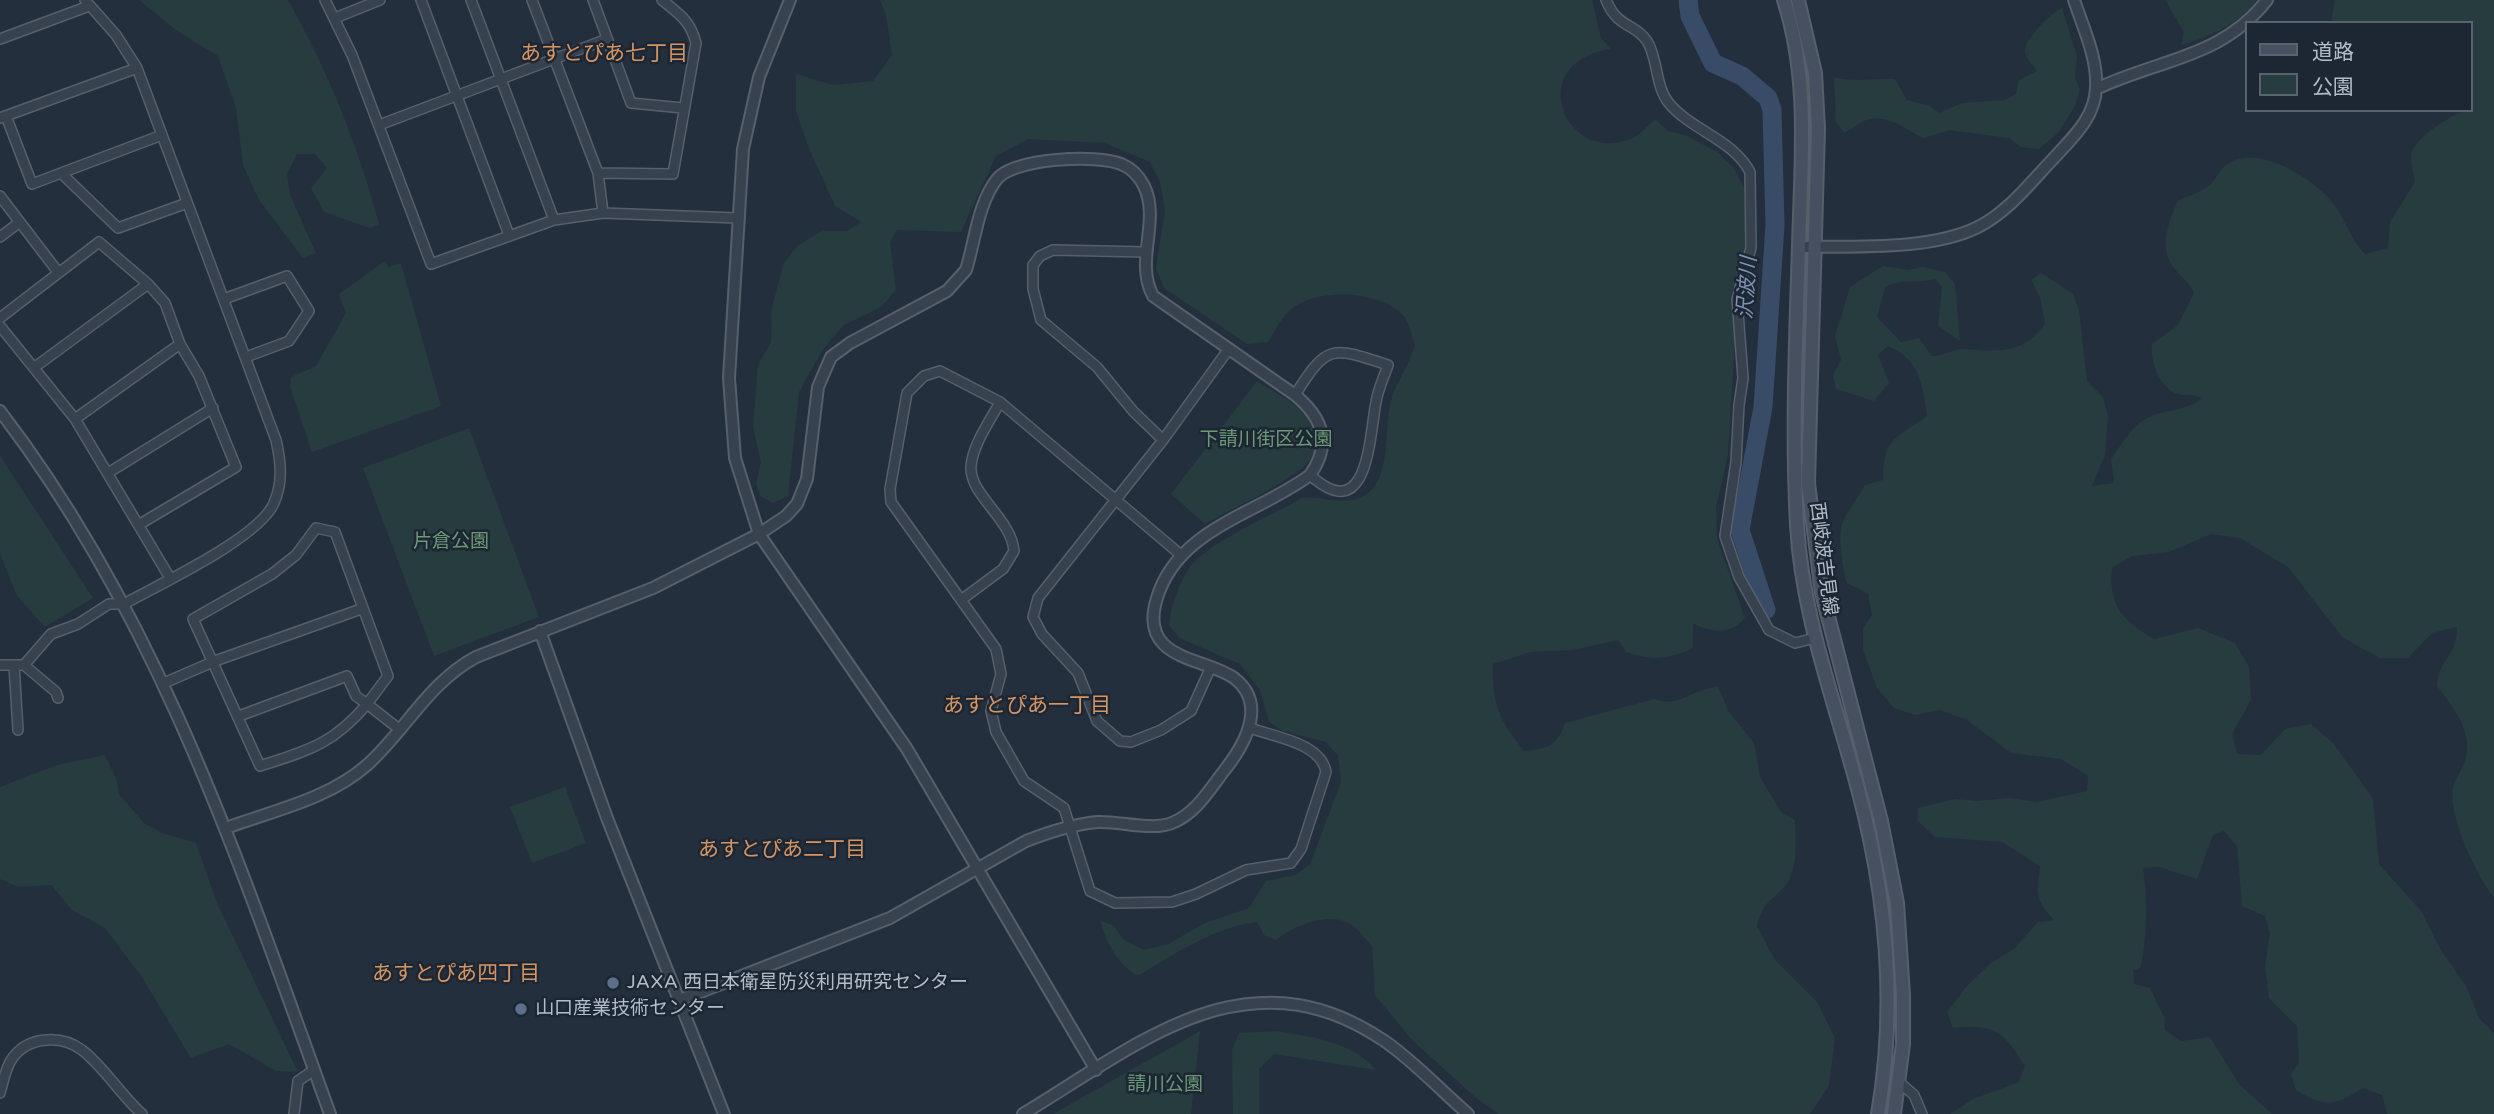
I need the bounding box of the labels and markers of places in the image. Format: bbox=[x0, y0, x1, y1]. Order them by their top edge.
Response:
place label: JAXA 西日本衛星防災利用研究センター bbox=[627, 972, 968, 994]
marker: JAXA 西日本衛星防災利用研究センター bbox=[605, 975, 621, 991]
place label: 山口産業技術センター bbox=[535, 998, 725, 1020]
marker: 山口産業技術センター bbox=[513, 1001, 529, 1017]

